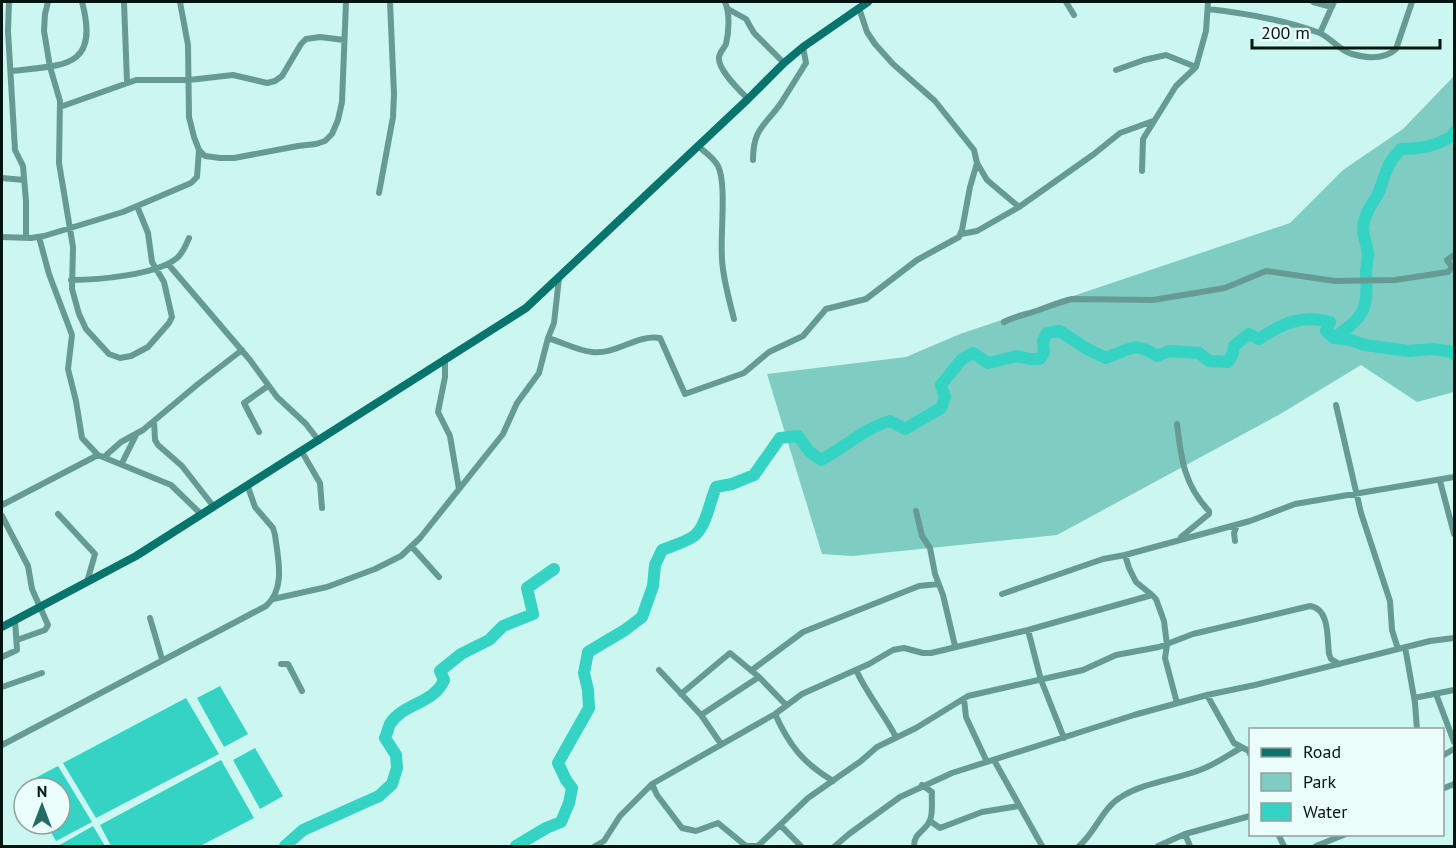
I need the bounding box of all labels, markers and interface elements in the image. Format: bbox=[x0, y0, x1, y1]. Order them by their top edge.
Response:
scale bar bbox=[1252, 12, 1440, 50]
text: 200 m bbox=[1261, 21, 1310, 44]
legend bbox=[1249, 728, 1444, 836]
text: Road bbox=[1303, 740, 1341, 763]
text: Park bbox=[1303, 770, 1336, 793]
north arrow bbox=[12, 776, 72, 836]
text: N bbox=[37, 781, 47, 801]
text: Water bbox=[1303, 800, 1347, 823]

